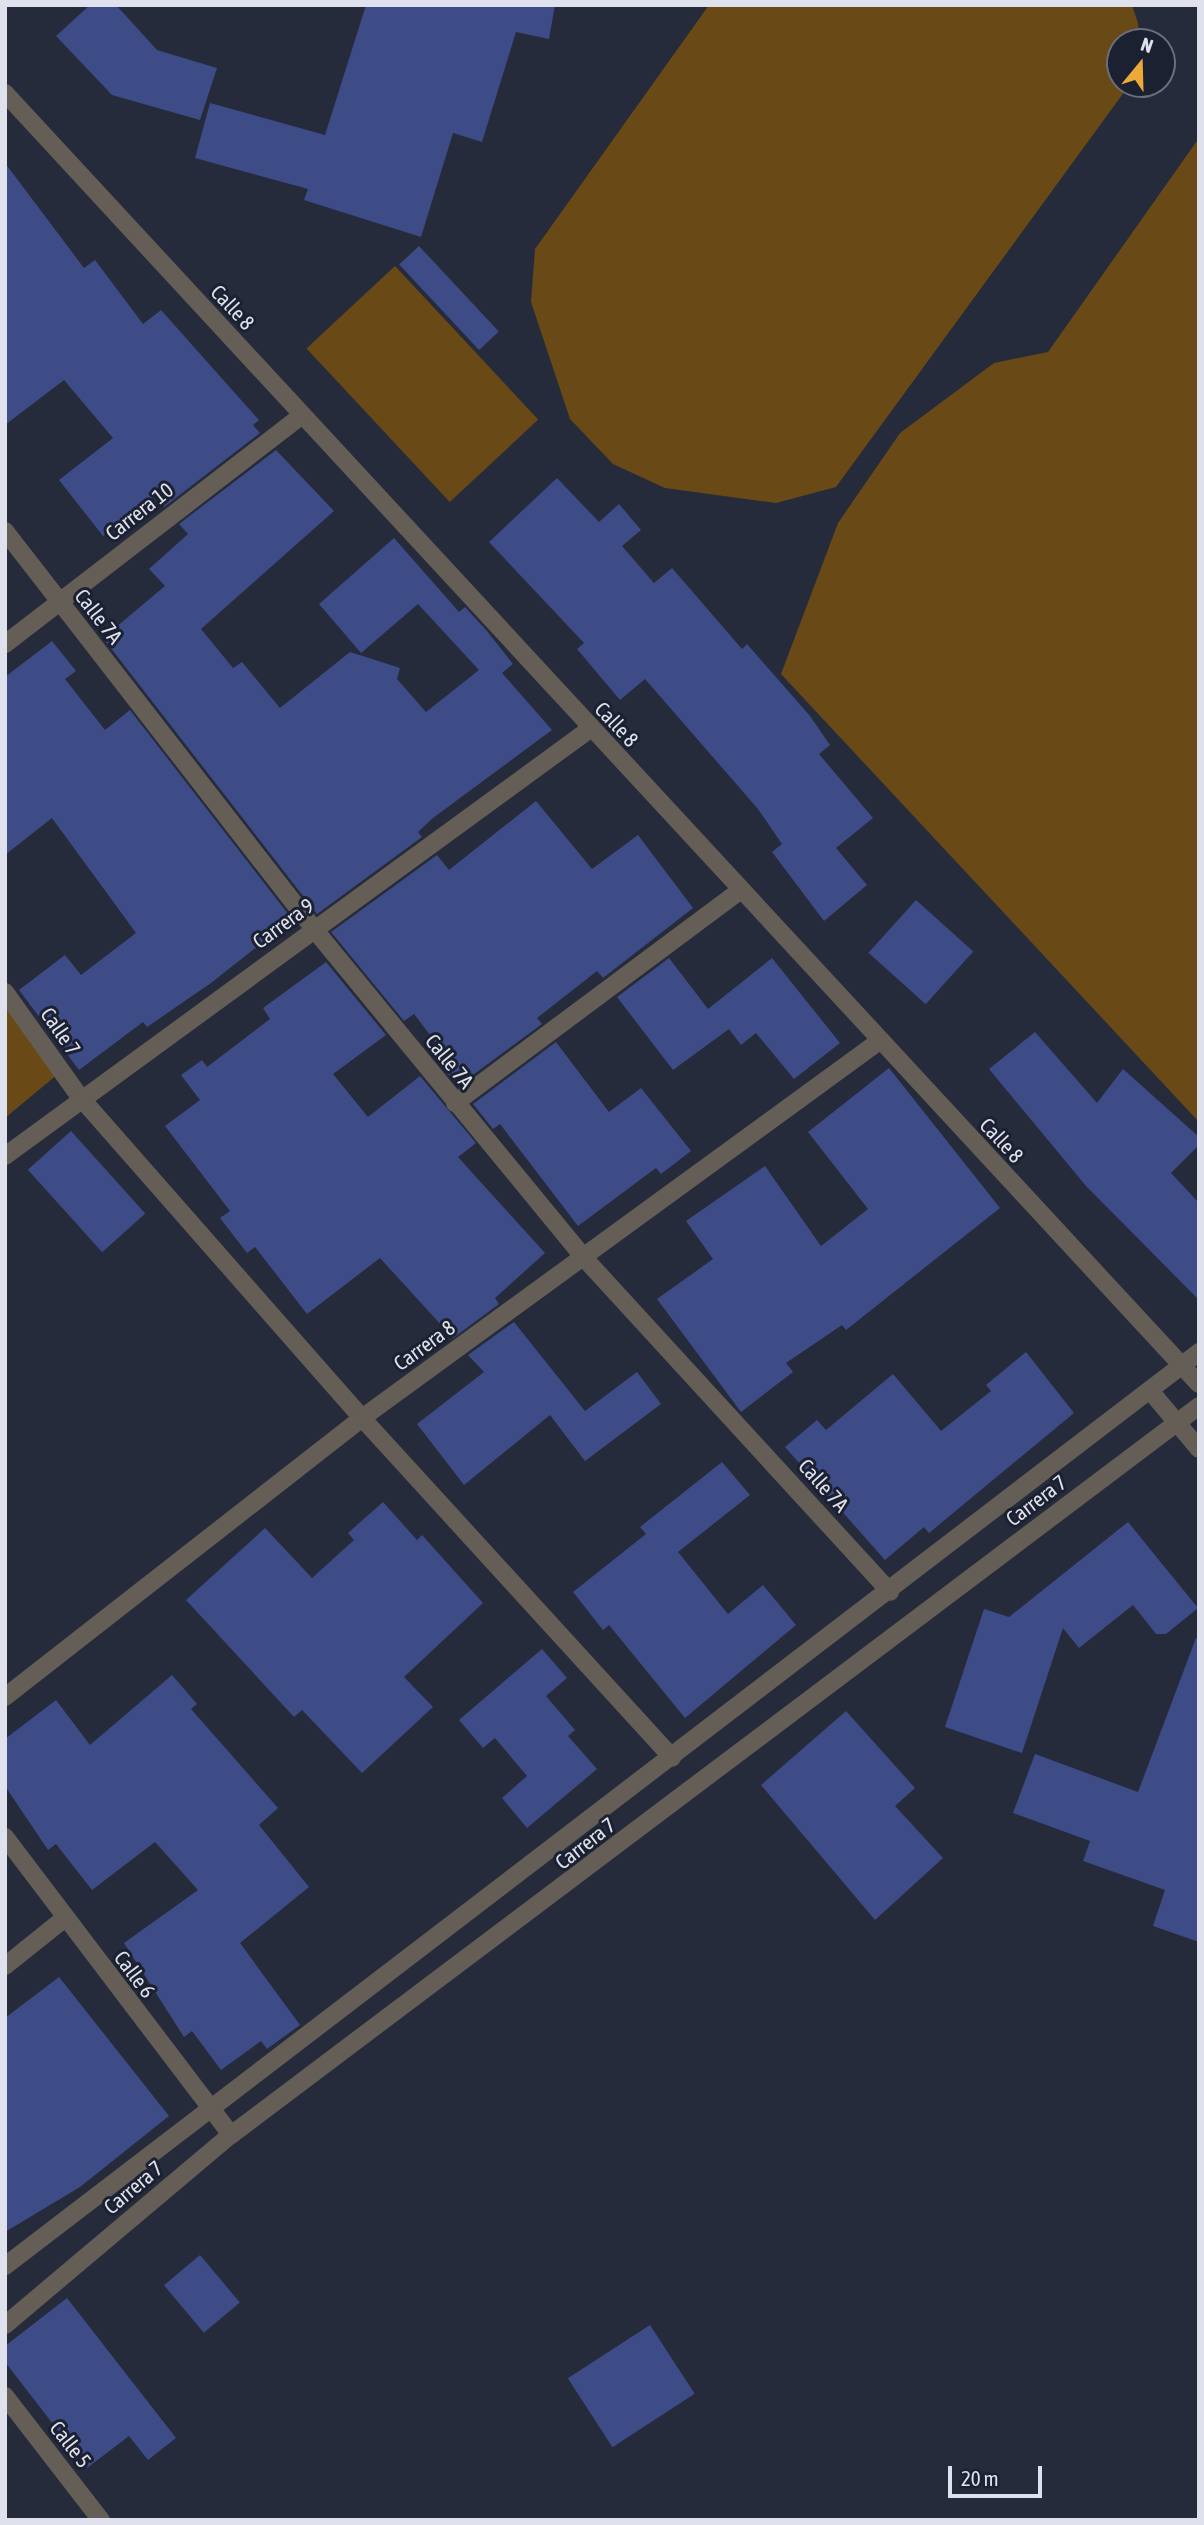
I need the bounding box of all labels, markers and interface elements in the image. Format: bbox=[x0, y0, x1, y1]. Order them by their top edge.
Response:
north arrow bbox=[1106, 28, 1176, 98]
text: N bbox=[1138, 33, 1156, 57]
street label: Calle 8 bbox=[206, 279, 260, 335]
street label: Carrera 10 bbox=[100, 477, 178, 545]
street label: Calle 7A bbox=[70, 584, 128, 648]
street label: Calle 8 bbox=[590, 696, 644, 752]
street label: Carrera 9 bbox=[248, 892, 318, 954]
street label: Calle 7 bbox=[36, 1002, 86, 1060]
street label: Calle 7A bbox=[420, 1029, 480, 1093]
street label: Calle 8 bbox=[975, 1112, 1029, 1168]
street label: Carrera 8 bbox=[389, 1314, 459, 1376]
street label: Calle 7A bbox=[794, 1453, 854, 1517]
street label: Carrera 7 bbox=[1001, 1469, 1071, 1531]
street label: Carrera 7 bbox=[550, 1812, 620, 1874]
street label: Calle 6 bbox=[109, 1945, 161, 2003]
street label: Carrera 7 bbox=[98, 2155, 168, 2219]
street label: Calle 5 bbox=[45, 2416, 97, 2472]
scale bar bbox=[952, 2452, 1046, 2496]
text: 20 m bbox=[961, 2466, 999, 2490]

